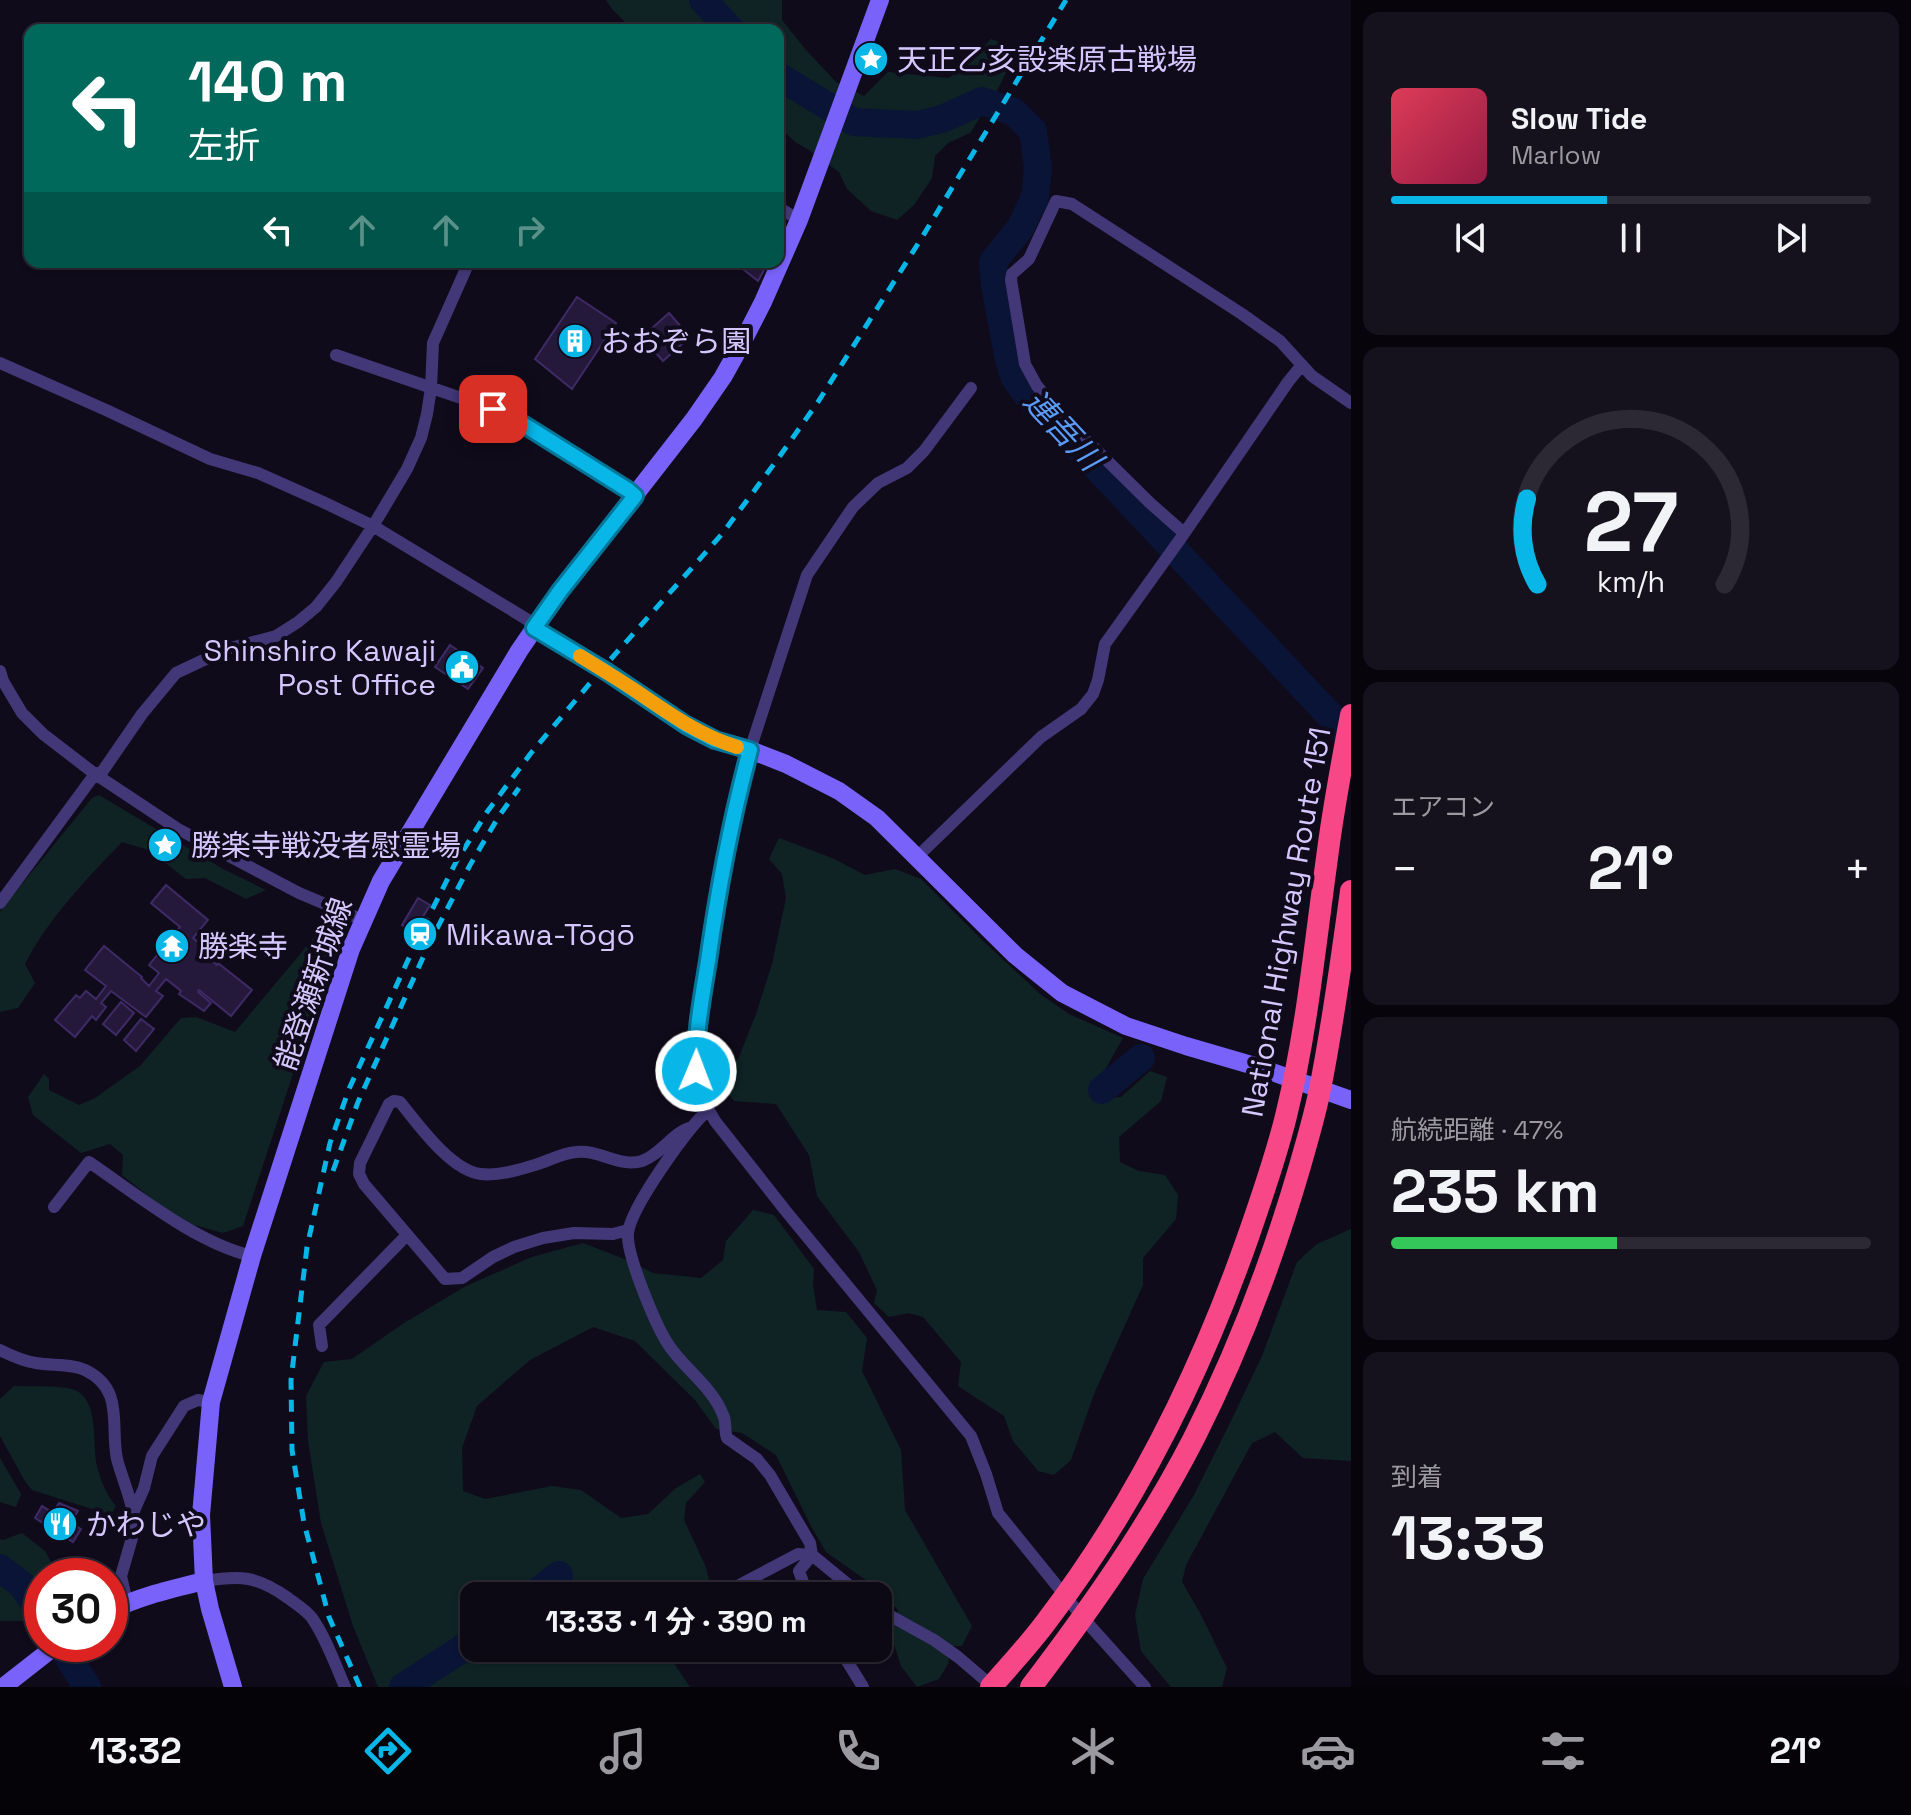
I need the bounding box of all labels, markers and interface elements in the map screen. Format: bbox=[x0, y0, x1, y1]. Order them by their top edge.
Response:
place icon: 天正乙亥設楽原古戦場 bbox=[852, 40, 890, 78]
place label: 天正乙亥設楽原古戦場 bbox=[897, 40, 1197, 79]
text: 140 m bbox=[188, 46, 347, 117]
icon: left bbox=[56, 56, 160, 160]
text: Slow Tide bbox=[1511, 99, 1647, 138]
text: 左折 bbox=[188, 123, 260, 169]
text: Marlow bbox=[1511, 138, 1601, 172]
icon: left bbox=[256, 208, 300, 252]
icon: ahead bbox=[340, 208, 384, 252]
icon: ahead bbox=[424, 208, 468, 252]
icon: right bbox=[508, 208, 552, 252]
icon: previous bbox=[1449, 216, 1493, 260]
icon: pause bbox=[1609, 216, 1653, 260]
icon: next bbox=[1769, 216, 1813, 260]
building icon: おおぞら園 bbox=[556, 322, 594, 360]
place label: おおぞら園 bbox=[601, 322, 751, 361]
pin bbox=[459, 375, 527, 443]
water label: 連吾川 bbox=[1016, 381, 1112, 481]
icon: arrive bbox=[471, 387, 515, 431]
text: 27 bbox=[1584, 468, 1678, 574]
text: km/h bbox=[1597, 564, 1665, 600]
place label: Shinshiro Kawaji Post Office bbox=[204, 631, 436, 704]
public building icon: Shinshiro Kawaji Post Office bbox=[443, 648, 481, 686]
street label: National Highway Route 151 bbox=[1232, 724, 1340, 1120]
text: エアコン bbox=[1391, 790, 1495, 824]
place icon: 勝楽寺戦没者慰霊場 bbox=[146, 826, 184, 864]
place label: 勝楽寺戦没者慰霊場 bbox=[191, 826, 461, 865]
text: 21° bbox=[1588, 830, 1674, 907]
text: − bbox=[1391, 841, 1418, 897]
text: + bbox=[1844, 841, 1871, 897]
street label: 能登瀬新城線 bbox=[265, 893, 361, 1075]
station icon: Mikawa-Tōgō bbox=[401, 915, 439, 953]
place label: Mikawa-Tōgō bbox=[446, 915, 635, 954]
temple icon: 勝楽寺 bbox=[153, 927, 191, 965]
place label: 勝楽寺 bbox=[198, 927, 288, 966]
position arrow bbox=[654, 1029, 738, 1113]
text: 航続距離 · 47% bbox=[1391, 1113, 1563, 1147]
text: 235 km bbox=[1391, 1153, 1599, 1230]
text: 到着 bbox=[1391, 1460, 1443, 1494]
text: 13:33 bbox=[1391, 1500, 1545, 1577]
restaurant icon: かわじや bbox=[41, 1505, 79, 1543]
place label: かわじや bbox=[86, 1505, 206, 1544]
speed limit sign: 30 bbox=[24, 1558, 128, 1662]
text: 13:33 · 1 分 · 390 m bbox=[545, 1602, 807, 1641]
icon: directions bbox=[360, 1723, 416, 1779]
icon: music bbox=[595, 1723, 651, 1779]
icon: phone bbox=[830, 1723, 886, 1779]
icon: climate bbox=[1065, 1723, 1121, 1779]
icon: car bbox=[1300, 1723, 1356, 1779]
icon: filters bbox=[1535, 1723, 1591, 1779]
text: 13:32 bbox=[89, 1728, 182, 1774]
text: 21° bbox=[1770, 1728, 1821, 1774]

